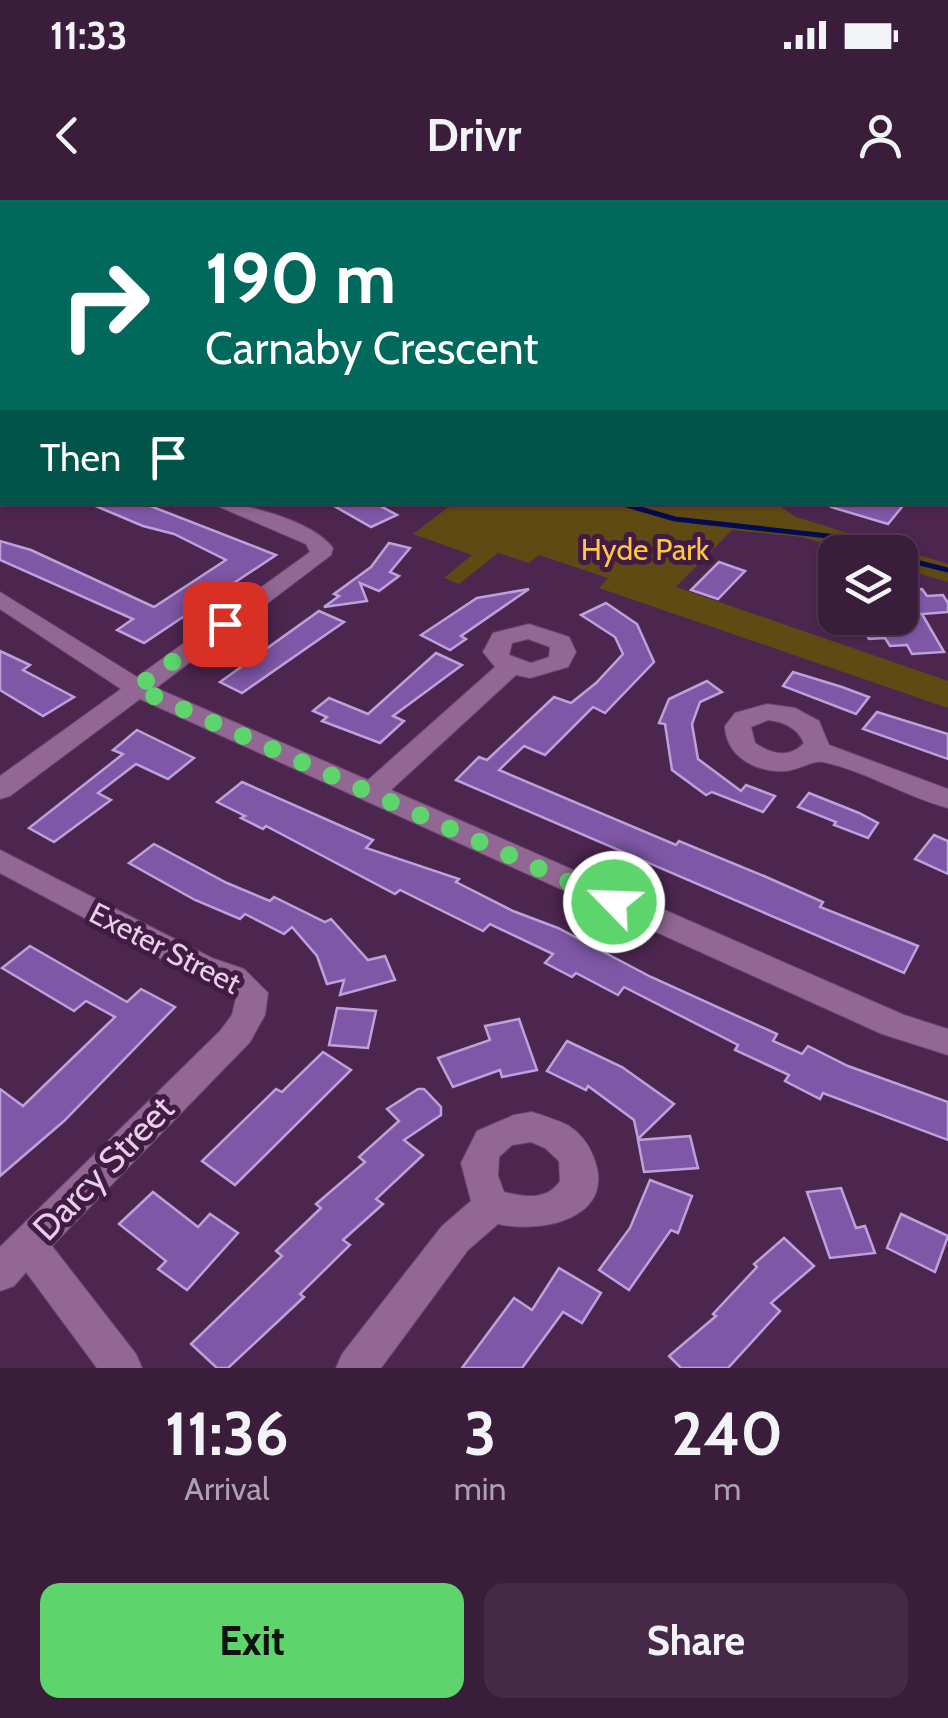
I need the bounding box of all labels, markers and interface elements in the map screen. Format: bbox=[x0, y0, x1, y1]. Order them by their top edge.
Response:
text: 11:33 bbox=[50, 12, 127, 59]
icon: back bbox=[40, 108, 95, 163]
text: Drivr bbox=[427, 108, 521, 162]
icon: person bbox=[853, 108, 908, 163]
text: 190 m bbox=[205, 235, 396, 321]
icon: right bbox=[40, 240, 170, 370]
text: Carnaby Crescent bbox=[205, 321, 538, 375]
icon: arrive bbox=[141, 430, 196, 485]
text: Then bbox=[40, 434, 121, 481]
park label: Hyde Park bbox=[581, 531, 710, 568]
map controls bbox=[818, 535, 918, 635]
button: layers bbox=[818, 535, 918, 635]
pin bbox=[183, 582, 268, 667]
icon: arrive bbox=[198, 597, 253, 652]
position arrow bbox=[562, 850, 666, 954]
street label: Exeter Street bbox=[83, 894, 247, 1002]
street label: Darcy Street bbox=[24, 1087, 182, 1249]
text: 11:36 bbox=[165, 1397, 289, 1470]
text: 3 bbox=[464, 1397, 496, 1470]
text: 240 bbox=[672, 1397, 783, 1470]
text: Arrival bbox=[184, 1469, 269, 1508]
text: min bbox=[454, 1469, 507, 1508]
text: m bbox=[713, 1469, 741, 1508]
button: Exit bbox=[40, 1583, 464, 1698]
button: Share bbox=[484, 1583, 908, 1698]

